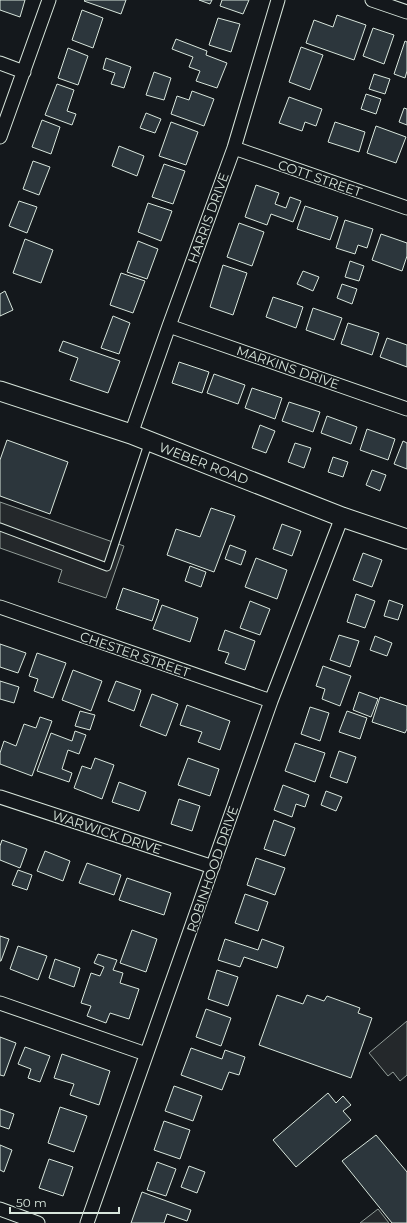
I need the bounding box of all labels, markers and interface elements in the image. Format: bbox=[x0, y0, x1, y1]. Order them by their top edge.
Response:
street label: COTT STREET bbox=[276, 156, 365, 200]
street label: HARRIS DRIVE bbox=[184, 170, 232, 266]
street label: MARKINS DRIVE bbox=[234, 342, 342, 392]
street label: WEBER ROAD bbox=[157, 439, 251, 487]
street label: CHESTER STREET bbox=[78, 628, 192, 680]
street label: ROBINHOOD DRIVE bbox=[183, 804, 241, 934]
street label: WARWICK DRIVE bbox=[50, 807, 164, 857]
scale bar bbox=[10, 1189, 119, 1215]
text: 50 m bbox=[16, 1195, 47, 1210]

